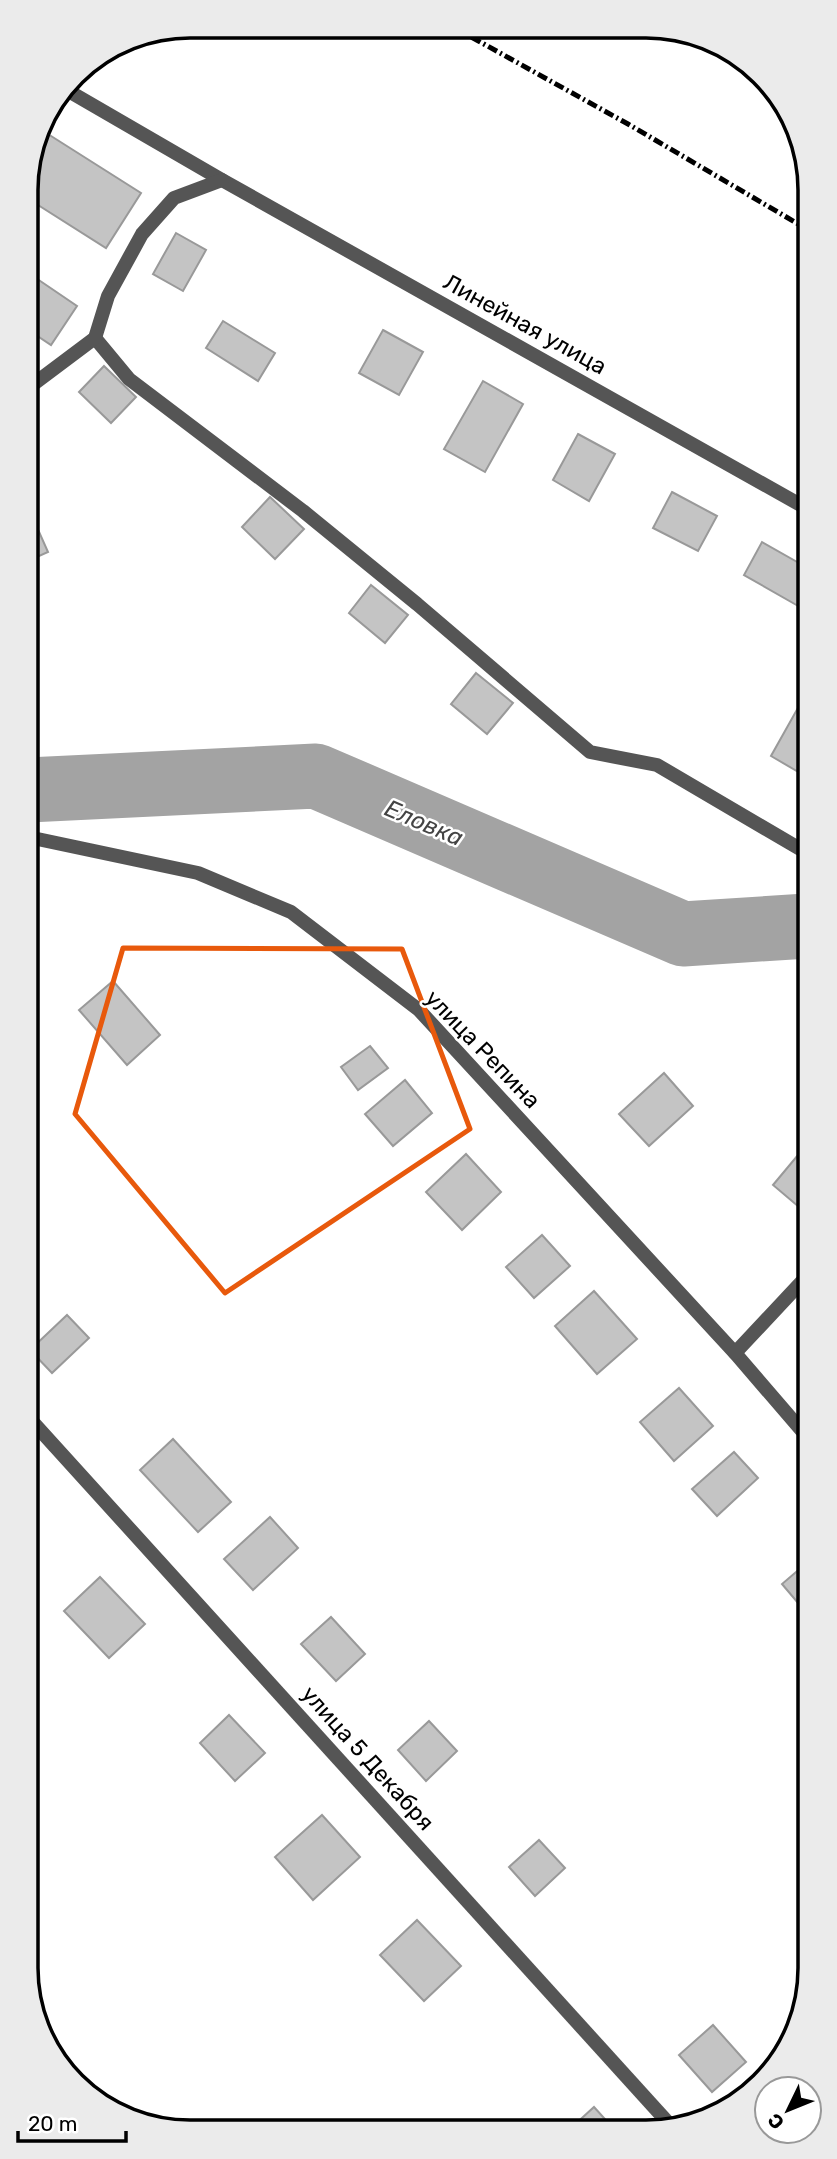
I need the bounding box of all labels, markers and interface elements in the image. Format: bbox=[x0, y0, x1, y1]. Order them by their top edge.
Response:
street label: Линейная улица bbox=[439, 268, 611, 380]
water label: Еловка bbox=[381, 794, 467, 852]
street label: улица Репина bbox=[420, 984, 546, 1114]
street label: улица 5 Декабря bbox=[296, 1680, 440, 1836]
north arrow bbox=[753, 2075, 823, 2145]
scale bar bbox=[18, 2100, 126, 2144]
text: С bbox=[763, 2109, 789, 2134]
text: 20 m bbox=[28, 2111, 77, 2136]

